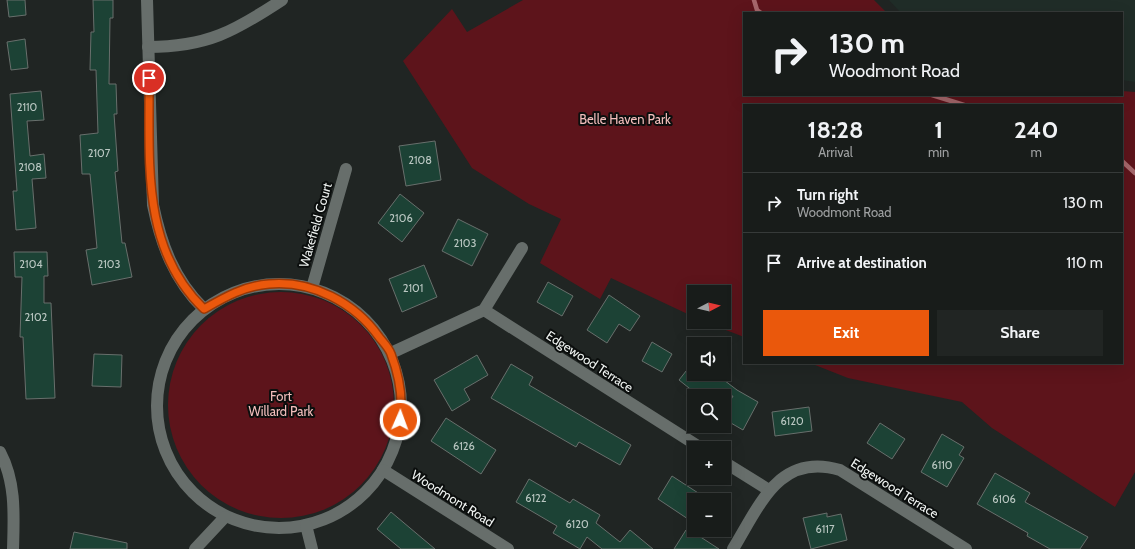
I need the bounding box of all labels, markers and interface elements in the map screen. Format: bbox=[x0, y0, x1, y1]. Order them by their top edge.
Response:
text: 130 m bbox=[829, 26, 905, 60]
icon: right bbox=[763, 28, 815, 80]
text: Woodmont Road bbox=[829, 60, 960, 82]
pin bbox=[132, 61, 166, 95]
icon: arrive bbox=[138, 67, 160, 89]
house number: 2110 bbox=[17, 100, 38, 114]
park label: Belle Haven Park bbox=[579, 111, 671, 127]
text: 18:28 bbox=[808, 115, 863, 144]
text: 1 bbox=[934, 115, 943, 144]
text: 240 bbox=[1014, 115, 1058, 144]
text: Arrival bbox=[818, 144, 853, 160]
text: min bbox=[928, 144, 949, 160]
text: m bbox=[1030, 144, 1042, 160]
house number: 2107 bbox=[88, 146, 111, 160]
house number: 2108 bbox=[408, 153, 432, 167]
house number: 2108 bbox=[18, 160, 42, 174]
street label: Wakefield Court bbox=[295, 180, 335, 269]
text: Turn right bbox=[797, 186, 858, 204]
icon: right bbox=[763, 192, 785, 214]
text: 130 m bbox=[1063, 194, 1103, 212]
text: Woodmont Road bbox=[797, 204, 892, 220]
house number: 2106 bbox=[389, 211, 413, 225]
house number: 2103 bbox=[454, 236, 477, 250]
icon: arrive bbox=[763, 252, 785, 274]
text: Arrive at destination bbox=[797, 254, 927, 272]
text: 110 m bbox=[1066, 254, 1103, 272]
house number: 2104 bbox=[19, 257, 43, 271]
house number: 2103 bbox=[98, 257, 121, 271]
house number: 2101 bbox=[403, 281, 423, 295]
north arrow bbox=[687, 285, 731, 329]
map controls bbox=[687, 285, 731, 537]
house number: 2102 bbox=[25, 310, 48, 324]
button: Exit bbox=[763, 310, 929, 356]
button: Share bbox=[937, 310, 1103, 356]
street label: Edgewood Terrace bbox=[543, 327, 637, 395]
button: sound bbox=[687, 337, 731, 381]
park label: Fort Willard Park bbox=[249, 388, 314, 419]
button: search bbox=[687, 389, 731, 433]
position arrow bbox=[379, 399, 421, 441]
house number: 6120 bbox=[780, 414, 804, 428]
house number: 6126 bbox=[453, 439, 475, 453]
button: + bbox=[687, 441, 731, 485]
street label: Edgewood Terrace bbox=[848, 455, 942, 522]
house number: 6110 bbox=[931, 458, 953, 472]
street label: Woodmont Road bbox=[409, 466, 497, 530]
house number: 6122 bbox=[525, 491, 547, 505]
house number: 6106 bbox=[992, 492, 1016, 506]
button: − bbox=[687, 493, 731, 537]
house number: 6120 bbox=[565, 517, 589, 531]
house number: 6117 bbox=[816, 522, 835, 536]

